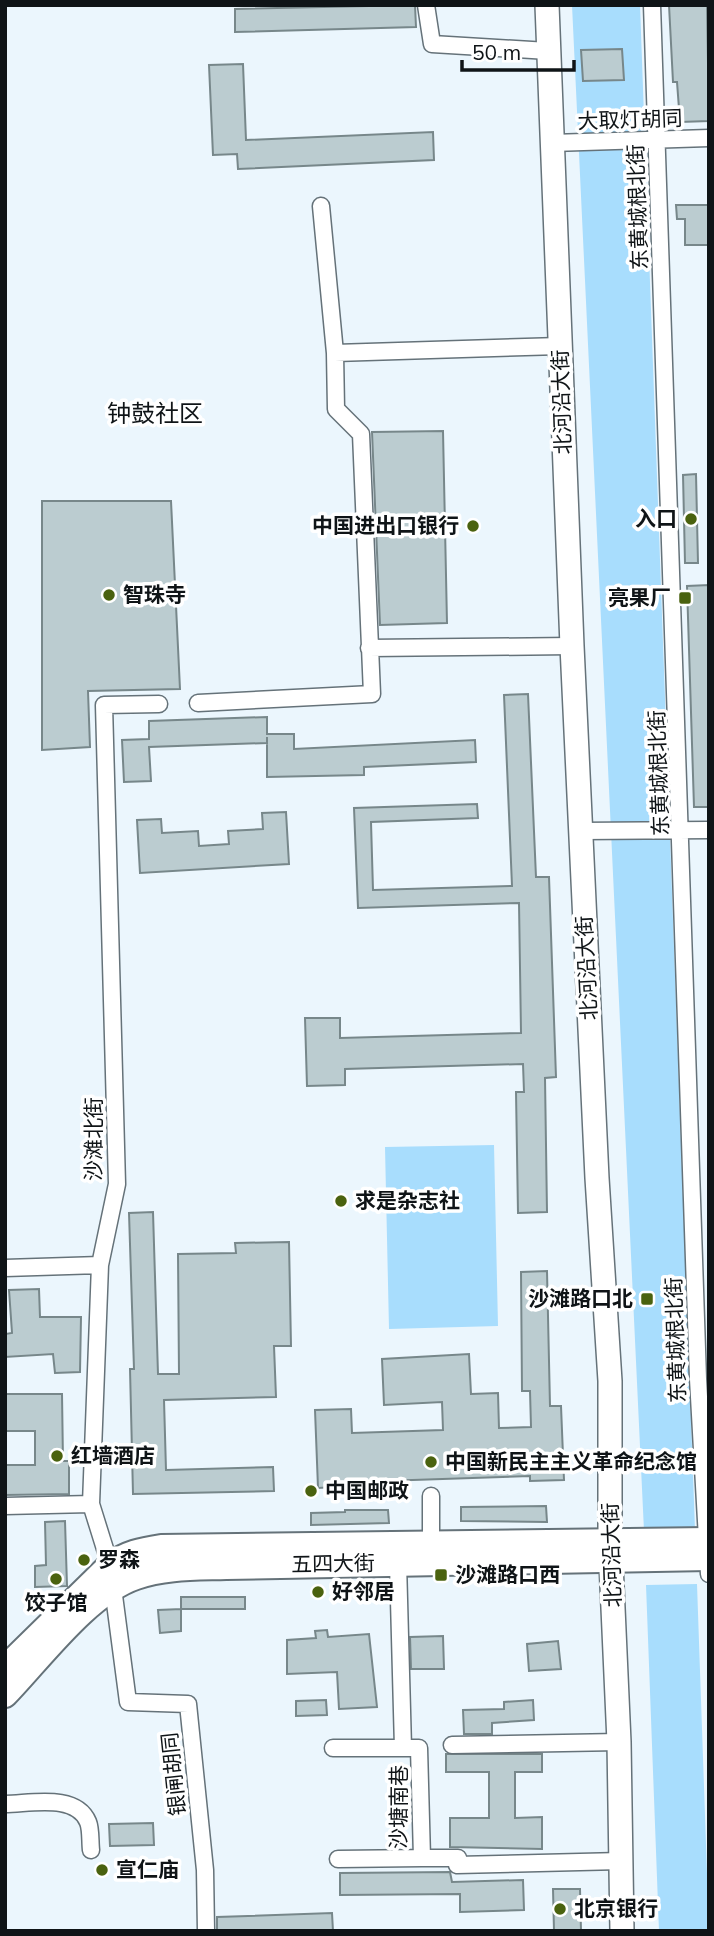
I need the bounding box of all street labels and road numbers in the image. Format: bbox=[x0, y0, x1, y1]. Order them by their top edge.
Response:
street label: 大取灯胡同 bbox=[577, 104, 683, 134]
street label: 东黄城根北街 bbox=[622, 144, 652, 270]
street label: 北河沿大街 bbox=[546, 349, 576, 455]
street label: 东黄城根北街 bbox=[643, 710, 673, 836]
street label: 北河沿大街 bbox=[570, 915, 602, 1021]
street label: 沙滩北街 bbox=[80, 1097, 106, 1181]
street label: 东黄城根北街 bbox=[660, 1277, 690, 1403]
street label: 北河沿大街 bbox=[596, 1502, 626, 1608]
street label: 五四大街 bbox=[291, 1549, 375, 1577]
street label: 银闸胡同 bbox=[156, 1731, 190, 1817]
street label: 沙塘南巷 bbox=[385, 1765, 411, 1849]

